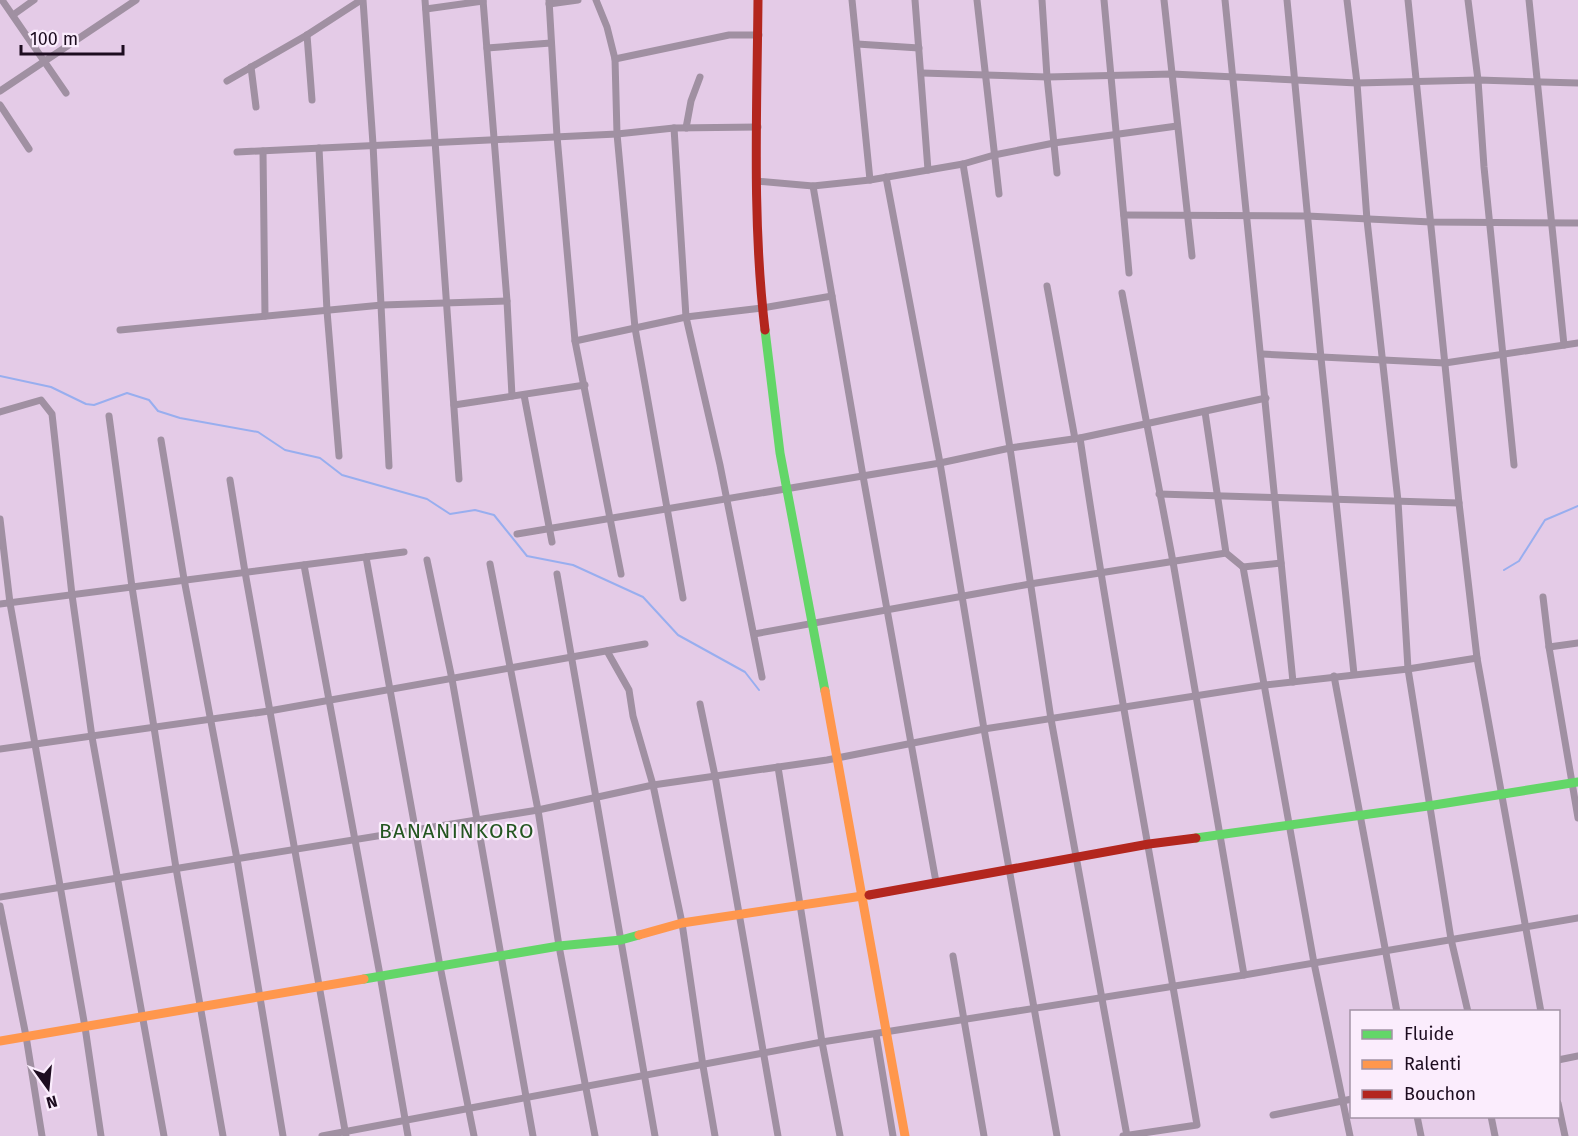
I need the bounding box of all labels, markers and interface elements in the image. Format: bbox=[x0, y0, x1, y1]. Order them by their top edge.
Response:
scale bar bbox=[21, 18, 123, 56]
text: 100 m bbox=[30, 28, 78, 50]
district label: BANANINKORO bbox=[379, 818, 535, 844]
legend bbox=[1350, 1010, 1560, 1118]
text: Fluide bbox=[1404, 1023, 1454, 1045]
text: Ralenti bbox=[1404, 1053, 1461, 1075]
north arrow bbox=[18, 1058, 78, 1118]
text: Bouchon bbox=[1404, 1083, 1476, 1105]
text: N bbox=[44, 1091, 59, 1113]

